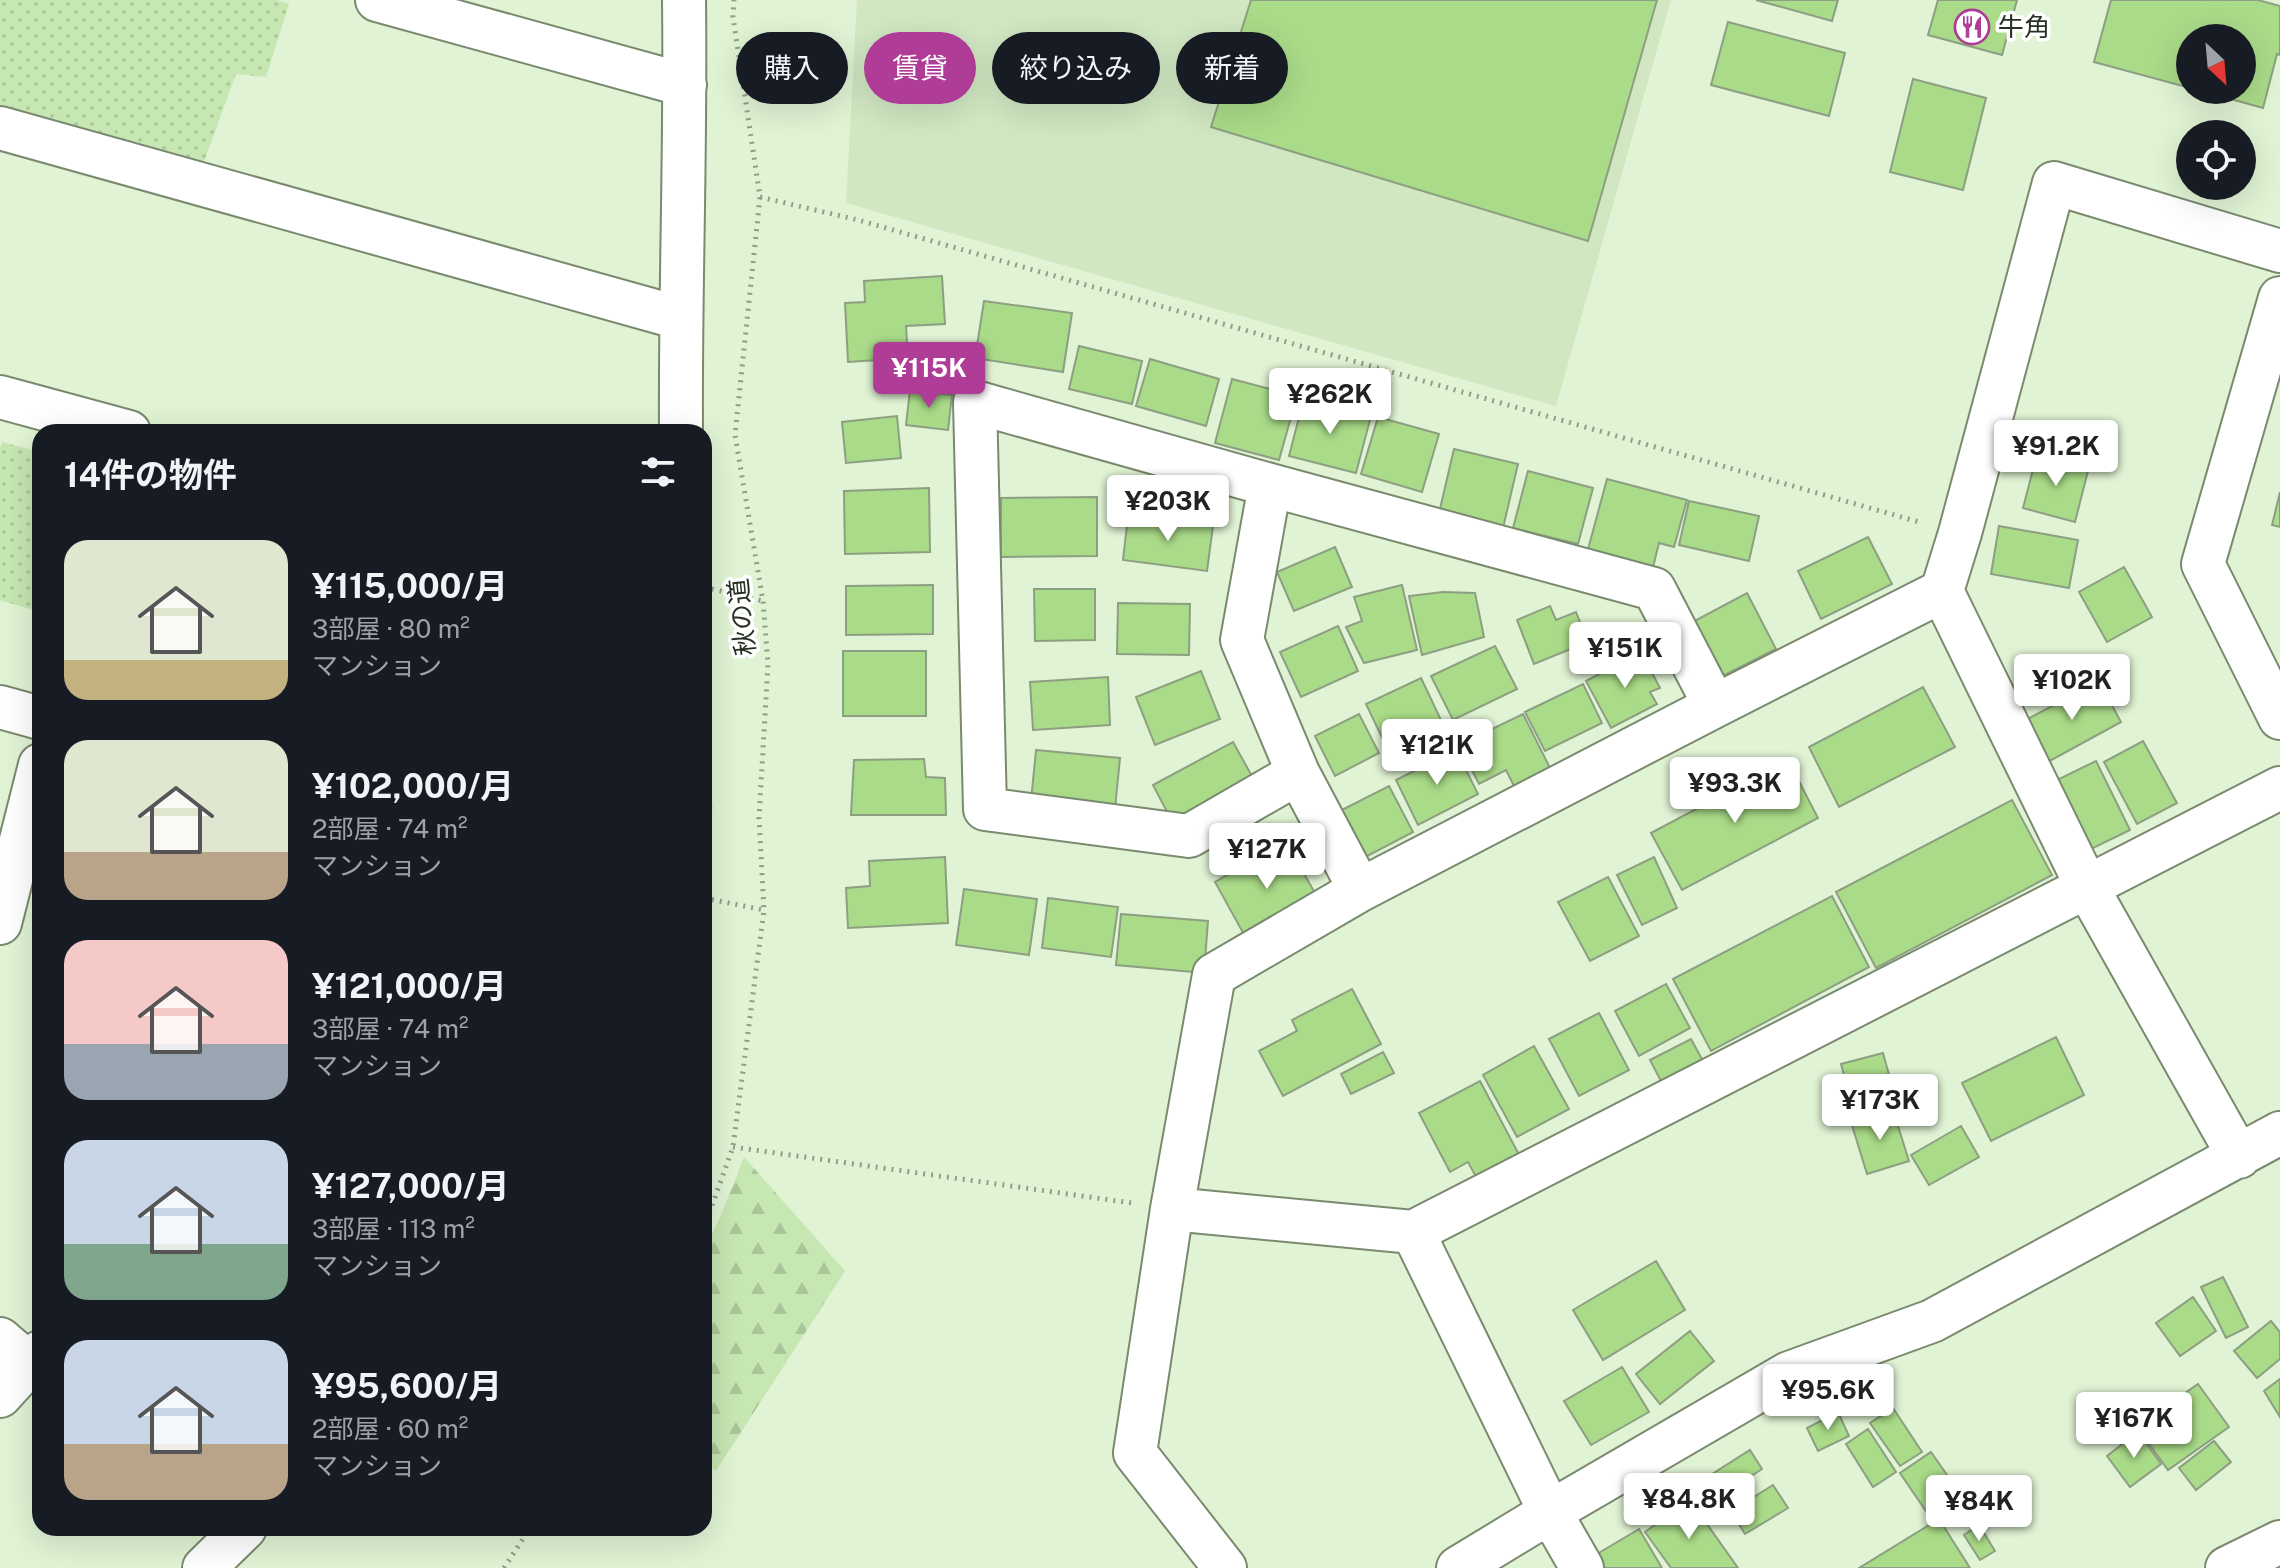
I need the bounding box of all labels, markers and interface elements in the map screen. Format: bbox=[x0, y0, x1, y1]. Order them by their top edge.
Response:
restaurant icon: 牛角 bbox=[1953, 8, 1991, 46]
place label: 牛角 bbox=[1998, 11, 2050, 42]
north arrow bbox=[2176, 24, 2256, 104]
map controls bbox=[2176, 24, 2256, 200]
chip: 購入 bbox=[736, 32, 848, 104]
chip: 賃貸 bbox=[864, 32, 976, 104]
chip: 絞り込み bbox=[992, 32, 1160, 104]
chip: 新着 bbox=[1176, 32, 1288, 104]
button: locate bbox=[2176, 120, 2256, 200]
pin: ¥115K bbox=[873, 342, 985, 410]
text: ¥115K bbox=[891, 352, 967, 383]
pin: ¥262K bbox=[1274, 368, 1386, 436]
text: ¥262K bbox=[1287, 378, 1373, 409]
pin: ¥91.2K bbox=[1991, 420, 2121, 488]
text: ¥91.2K bbox=[2012, 430, 2100, 461]
icon: filters bbox=[636, 450, 680, 494]
text: 14件の物件 bbox=[64, 455, 237, 495]
pin: ¥203K bbox=[1112, 475, 1224, 543]
text: ¥203K bbox=[1125, 485, 1211, 516]
text: ¥115,000/月 bbox=[312, 566, 508, 606]
icon: home bbox=[128, 572, 224, 668]
street label: 秋の道 bbox=[722, 577, 761, 657]
text: 3部屋 · 80 m² bbox=[312, 613, 470, 644]
pin: ¥151K bbox=[1569, 622, 1681, 690]
text: ¥151K bbox=[1587, 632, 1663, 663]
text: マンション bbox=[312, 650, 442, 681]
pin: ¥102K bbox=[2016, 654, 2128, 722]
text: ¥102K bbox=[2032, 664, 2112, 695]
pin: ¥121K bbox=[1381, 719, 1493, 787]
text: ¥121K bbox=[1400, 729, 1474, 760]
pin: ¥93.3K bbox=[1670, 757, 1800, 825]
text: ¥102,000/月 bbox=[312, 766, 514, 806]
text: ¥93.3K bbox=[1688, 767, 1782, 798]
icon: home bbox=[128, 772, 224, 868]
text: 2部屋 · 74 m² bbox=[312, 813, 468, 844]
pin: ¥127K bbox=[1211, 823, 1323, 891]
text: ¥127K bbox=[1227, 833, 1307, 864]
text: マンション bbox=[312, 850, 442, 881]
text: ¥121,000/月 bbox=[312, 966, 507, 1006]
icon: home bbox=[128, 972, 224, 1068]
text: 3部屋 · 74 m² bbox=[312, 1013, 468, 1044]
text: マンション bbox=[312, 1050, 442, 1081]
pin: ¥173K bbox=[1824, 1074, 1936, 1142]
text: ¥173K bbox=[1840, 1084, 1920, 1115]
text: ¥127,000/月 bbox=[312, 1166, 510, 1206]
icon: home bbox=[128, 1172, 224, 1268]
text: 3部屋 · 113 m² bbox=[312, 1213, 475, 1244]
text: マンション bbox=[312, 1250, 442, 1281]
pin: ¥95.6K bbox=[1763, 1364, 1893, 1432]
text: ¥95,600/月 bbox=[312, 1366, 502, 1406]
icon: home bbox=[128, 1372, 224, 1468]
text: ¥95.6K bbox=[1781, 1374, 1875, 1405]
pin: ¥167K bbox=[2078, 1392, 2190, 1460]
text: ¥167K bbox=[2094, 1402, 2174, 1433]
text: 2部屋 · 60 m² bbox=[312, 1413, 468, 1444]
text: マンション bbox=[312, 1450, 442, 1481]
pin: ¥84.8K bbox=[1624, 1473, 1754, 1541]
pin: ¥84K bbox=[1932, 1475, 2026, 1543]
text: ¥84.8K bbox=[1642, 1483, 1736, 1514]
text: ¥84K bbox=[1944, 1485, 2014, 1516]

